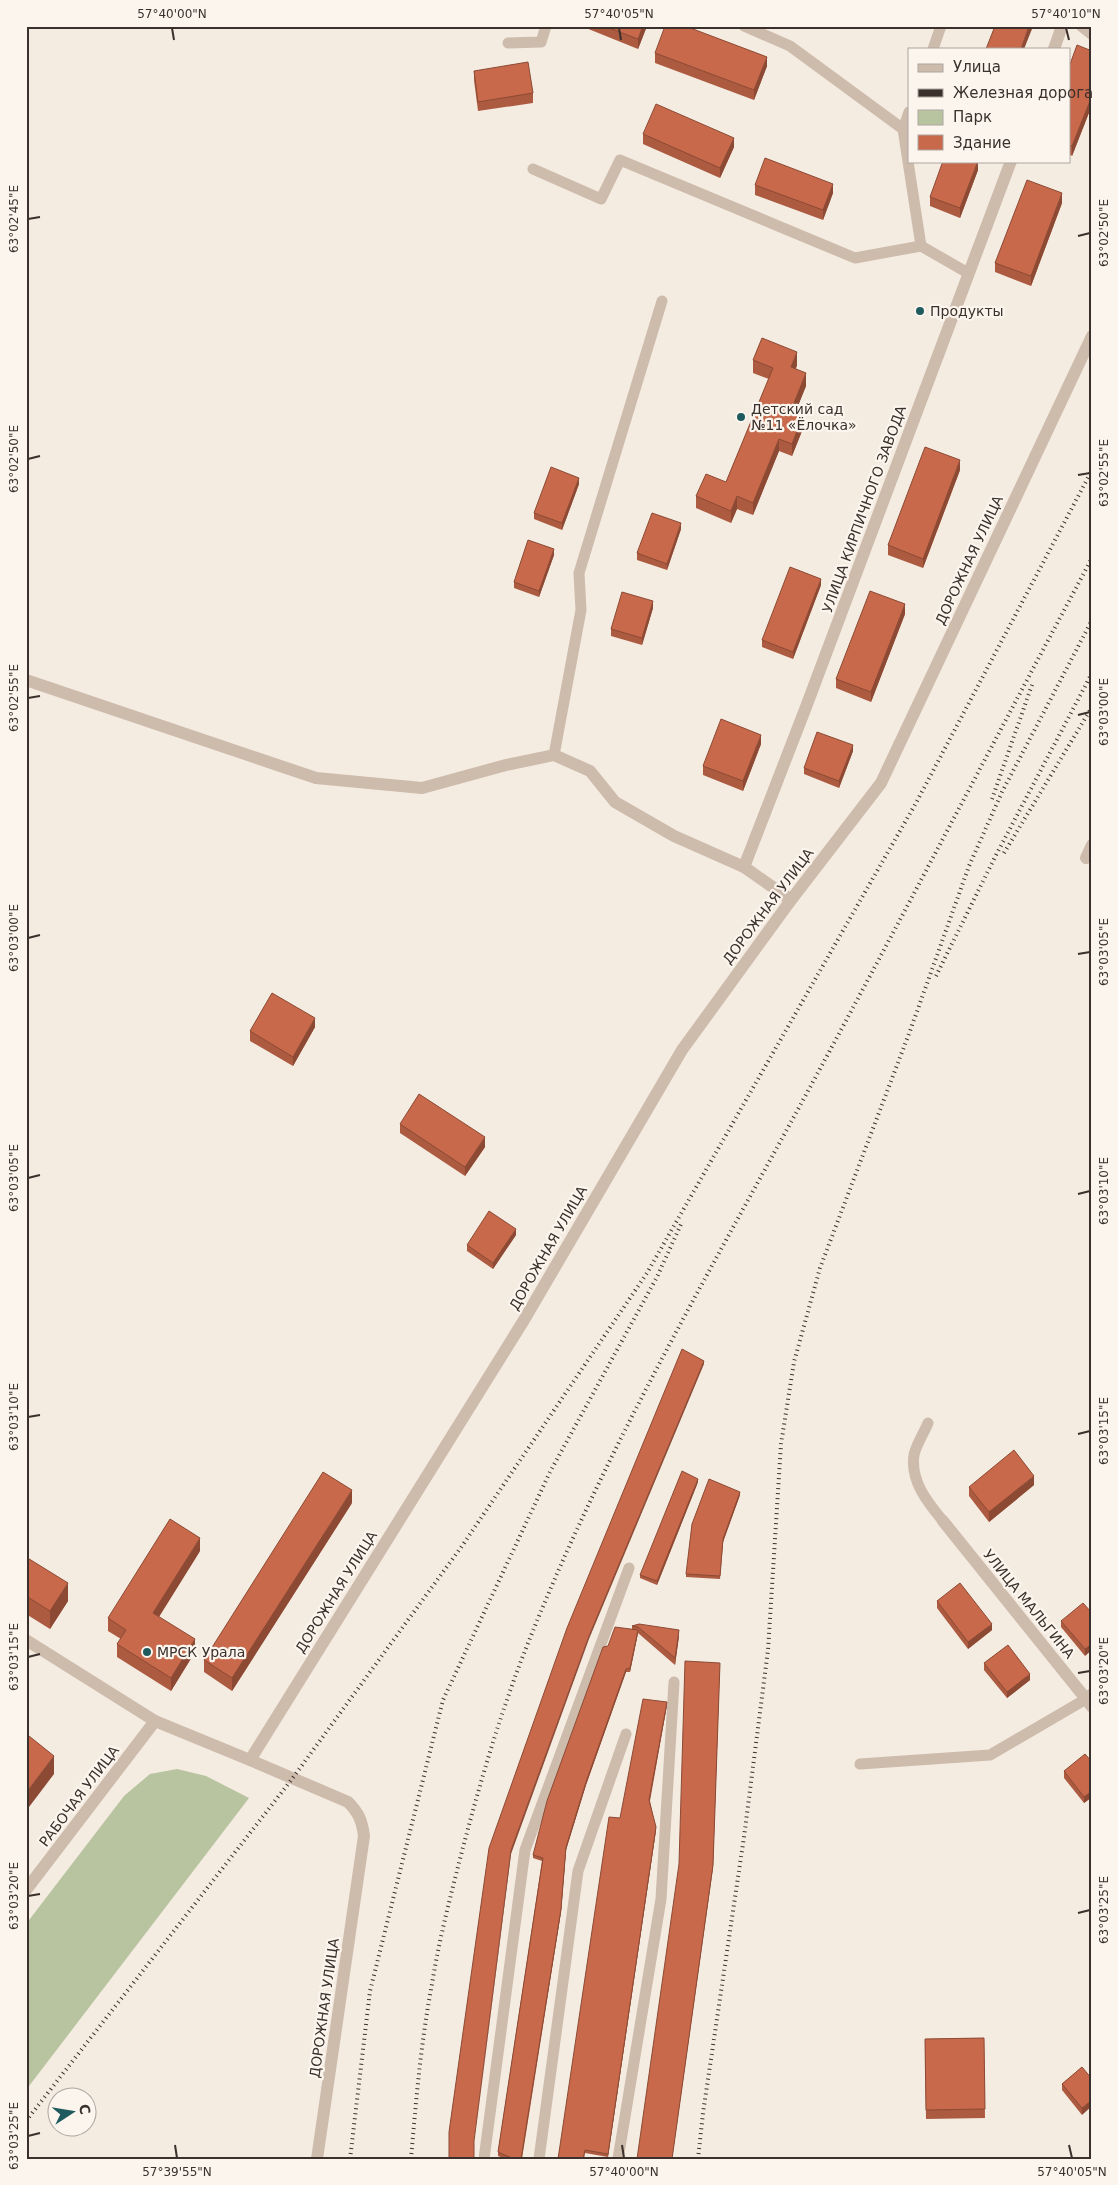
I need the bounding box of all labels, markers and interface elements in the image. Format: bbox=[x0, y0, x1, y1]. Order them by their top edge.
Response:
text: 57°40'00"N bbox=[137, 7, 207, 21]
text: 57°40'05"N bbox=[584, 7, 654, 21]
text: 57°40'10"N bbox=[1031, 7, 1101, 21]
legend bbox=[908, 48, 1070, 162]
text: Улица bbox=[953, 58, 1001, 76]
text: Железная дорога bbox=[953, 84, 1093, 102]
text: Парк bbox=[953, 108, 992, 126]
text: Здание bbox=[953, 134, 1011, 152]
text: 63°02'45"E bbox=[7, 185, 21, 253]
text: 63°02'50"E bbox=[1097, 199, 1111, 267]
place label: Продукты bbox=[930, 303, 1004, 319]
marker: Продукты bbox=[914, 305, 926, 317]
place label: Детский сад №11 «Ёлочка» bbox=[751, 401, 857, 433]
street label: УЛИЦА КИРПИЧНОГО ЗАВОДА bbox=[819, 403, 909, 615]
marker: Детский сад №11 «Ёлочка» bbox=[735, 411, 747, 423]
text: 63°02'50"E bbox=[7, 425, 21, 493]
text: 63°02'55"E bbox=[1097, 439, 1111, 507]
street label: ДОРОЖНАЯ УЛИЦА bbox=[932, 492, 1006, 627]
text: 63°02'55"E bbox=[7, 664, 21, 732]
text: 63°03'00"E bbox=[1097, 678, 1111, 746]
street label: ДОРОЖНАЯ УЛИЦА bbox=[719, 845, 817, 967]
text: 63°03'00"E bbox=[7, 904, 21, 972]
text: 63°03'05"E bbox=[1097, 918, 1111, 986]
text: 63°03'05"E bbox=[7, 1144, 21, 1212]
text: 63°03'10"E bbox=[1097, 1157, 1111, 1225]
street label: ДОРОЖНАЯ УЛИЦА bbox=[506, 1183, 590, 1313]
text: 63°03'10"E bbox=[7, 1383, 21, 1451]
text: 63°03'15"E bbox=[1097, 1397, 1111, 1465]
street label: ДОРОЖНАЯ УЛИЦА bbox=[292, 1528, 380, 1656]
street label: УЛИЦА МАЛЬГИНА bbox=[980, 1546, 1078, 1662]
text: 63°03'15"E bbox=[7, 1623, 21, 1691]
text: 63°03'20"E bbox=[1097, 1637, 1111, 1705]
place label: МРСК Урала bbox=[157, 1644, 245, 1660]
marker: МРСК Урала bbox=[141, 1646, 153, 1658]
street label: РАБОЧАЯ УЛИЦА bbox=[36, 1742, 122, 1850]
text: 63°03'20"E bbox=[7, 1862, 21, 1930]
text: 63°03'25"E bbox=[1097, 1876, 1111, 1944]
street label: ДОРОЖНАЯ УЛИЦА bbox=[306, 1937, 342, 2079]
north arrow bbox=[48, 2088, 98, 2138]
text: 63°03'25"E bbox=[7, 2102, 21, 2170]
text: С bbox=[76, 2103, 94, 2116]
text: 57°39'55"N bbox=[142, 2165, 212, 2179]
text: 57°40'00"N bbox=[589, 2165, 659, 2179]
text: 57°40'05"N bbox=[1037, 2165, 1107, 2179]

